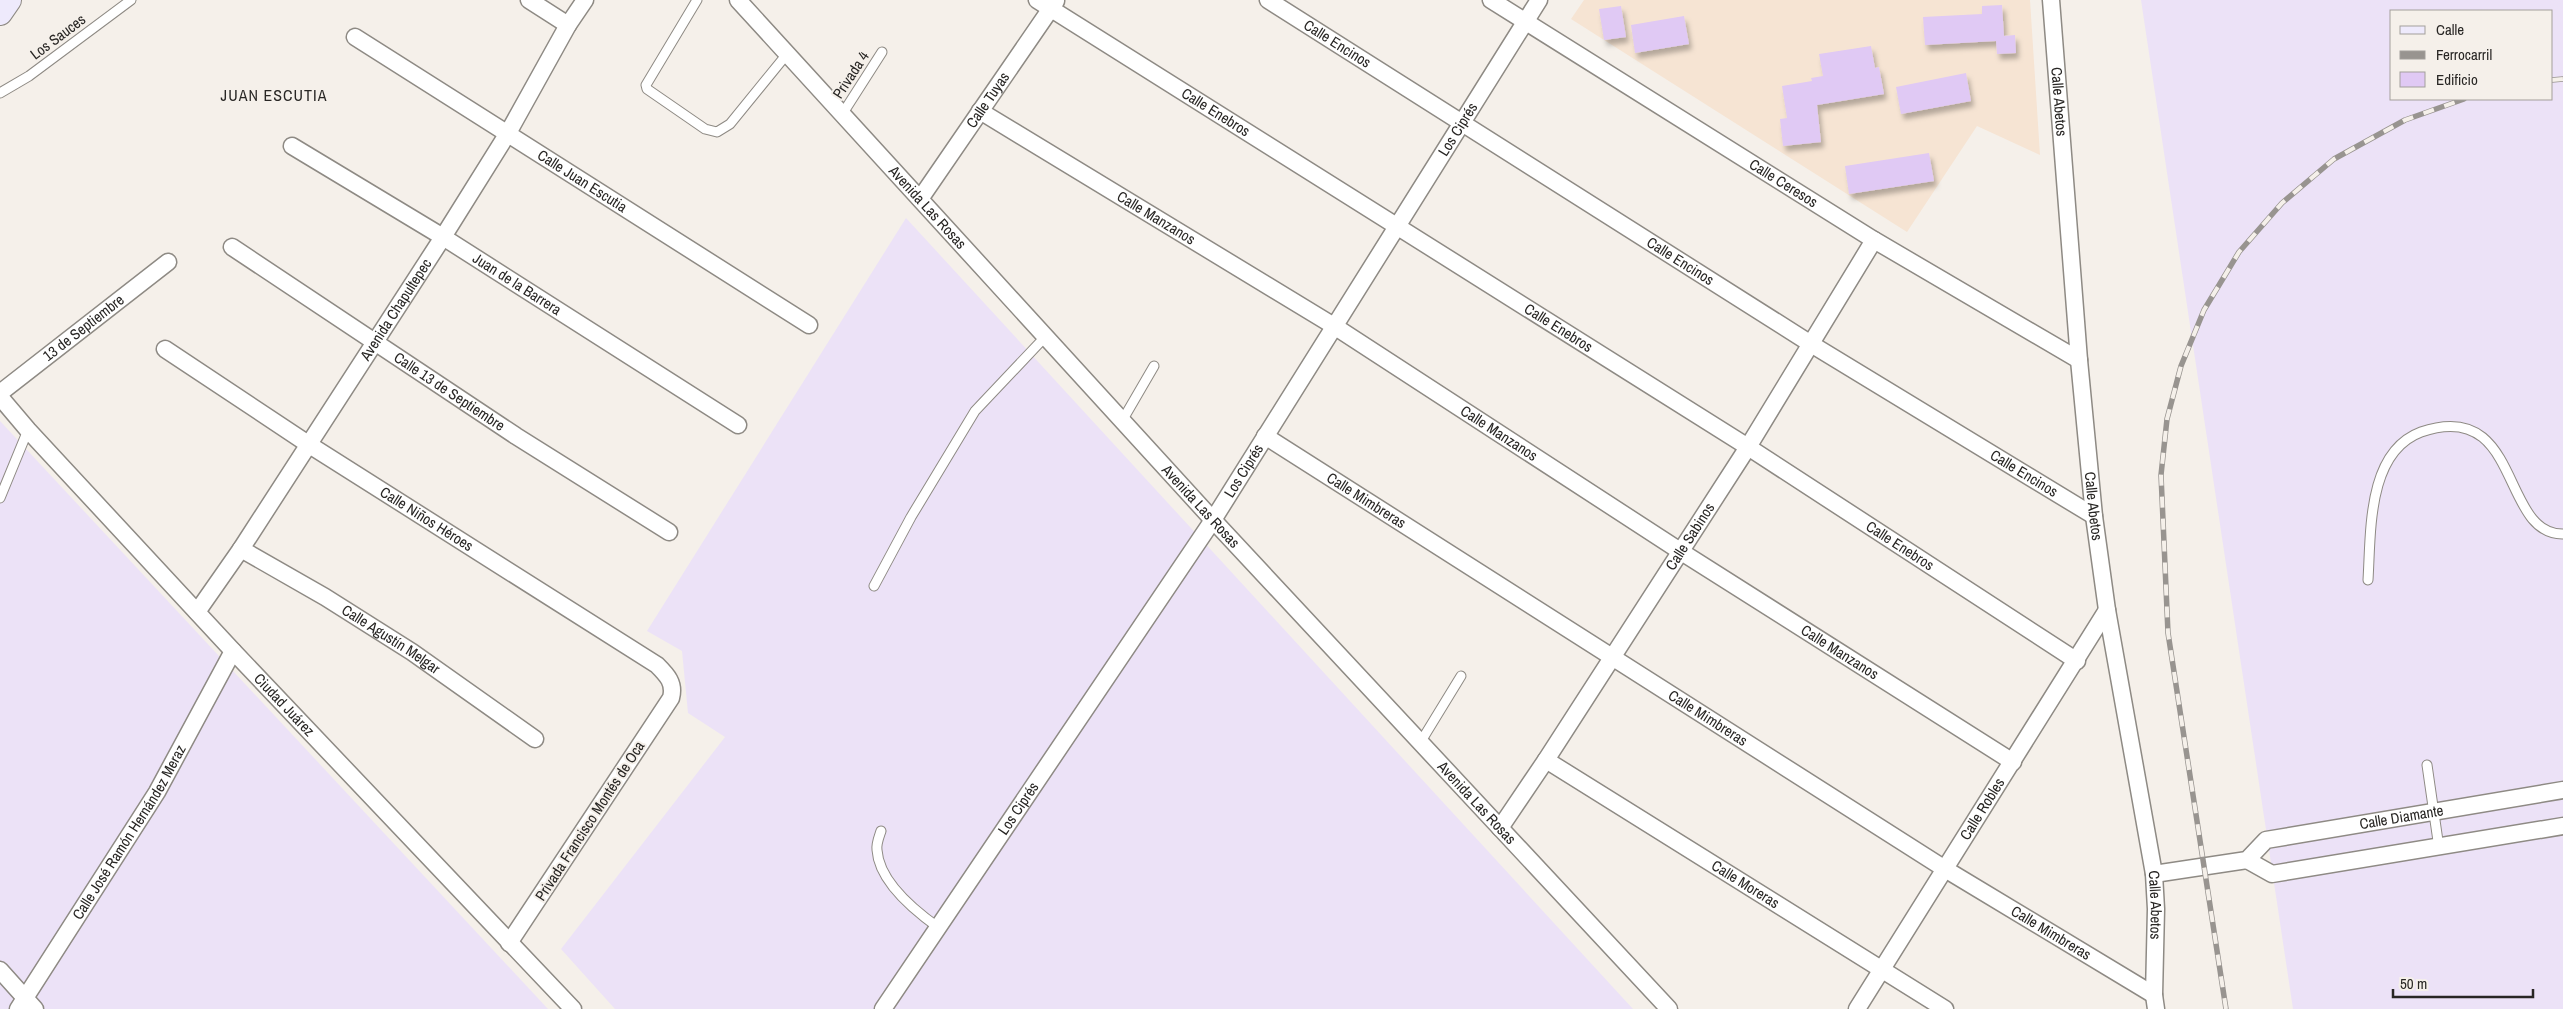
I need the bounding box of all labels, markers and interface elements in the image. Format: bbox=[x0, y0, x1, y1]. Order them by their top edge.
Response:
street label: Los Sauces bbox=[26, 9, 90, 64]
legend bbox=[2390, 10, 2553, 100]
street label: Calle Encinos bbox=[1300, 14, 1375, 73]
text: Calle bbox=[2436, 19, 2464, 40]
text: Ferrocarril bbox=[2436, 44, 2492, 65]
street label: Privada 4 bbox=[827, 47, 874, 103]
street label: Calle Abetos bbox=[2046, 66, 2073, 137]
street label: Calle Tuyas bbox=[961, 68, 1014, 132]
text: Edificio bbox=[2436, 69, 2478, 90]
street label: Calle Enebros bbox=[1178, 82, 1254, 141]
district label: JUAN ESCUTIA bbox=[221, 84, 327, 106]
street label: Los Ciprés bbox=[1433, 98, 1482, 160]
street label: Calle Juan Escutia bbox=[533, 144, 632, 217]
street label: Calle Ceresos bbox=[1745, 153, 1822, 212]
street label: Avenida Las Rosas bbox=[884, 160, 972, 254]
street label: Calle Manzanos bbox=[1113, 186, 1199, 249]
street label: Calle Encinos bbox=[1643, 232, 1718, 290]
street label: Juan de la Barrera bbox=[469, 248, 566, 320]
street label: Avenida Chapultepec bbox=[354, 254, 436, 365]
street label: 13 de Septiembre bbox=[38, 289, 128, 366]
street label: Calle Enebros bbox=[1520, 298, 1597, 357]
street label: Calle 13 de Septiembre bbox=[390, 347, 509, 436]
street label: Calle Manzanos bbox=[1457, 400, 1542, 466]
street label: Los Ciprés bbox=[1219, 440, 1268, 501]
street label: Calle Encinos bbox=[1986, 444, 2062, 502]
street label: Avenida Las Rosas bbox=[1157, 459, 1245, 552]
street label: Calle Mimbreras bbox=[1323, 467, 1410, 533]
street label: Calle Abetos bbox=[2080, 471, 2108, 542]
street label: Calle Niños Héroes bbox=[376, 481, 478, 556]
street label: Calle Sabinos bbox=[1660, 498, 1719, 574]
street label: Calle Enebros bbox=[1862, 515, 1938, 575]
street label: Calle Agustín Melgar bbox=[338, 599, 445, 679]
street label: Calle Manzanos bbox=[1797, 619, 1883, 684]
street label: Ciudad Juárez bbox=[249, 668, 320, 741]
street label: Calle Mimbreras bbox=[1664, 684, 1752, 751]
street label: Privada Francisco Montés de Oca bbox=[530, 737, 649, 905]
street label: Calle José Ramón Hernández Meraz bbox=[67, 741, 191, 923]
street label: Avenida Las Rosas bbox=[1432, 756, 1521, 849]
street label: Calle Robles bbox=[1954, 774, 2009, 844]
street label: Los Ciprés bbox=[993, 778, 1043, 839]
street label: Calle Diamante bbox=[2358, 799, 2445, 834]
street label: Calle Moreras bbox=[1708, 855, 1784, 913]
street label: Calle Abetos bbox=[2144, 870, 2167, 940]
street label: Calle Mimbreras bbox=[2007, 900, 2095, 965]
scale bar bbox=[2393, 966, 2533, 998]
text: 50 m bbox=[2400, 973, 2427, 994]

